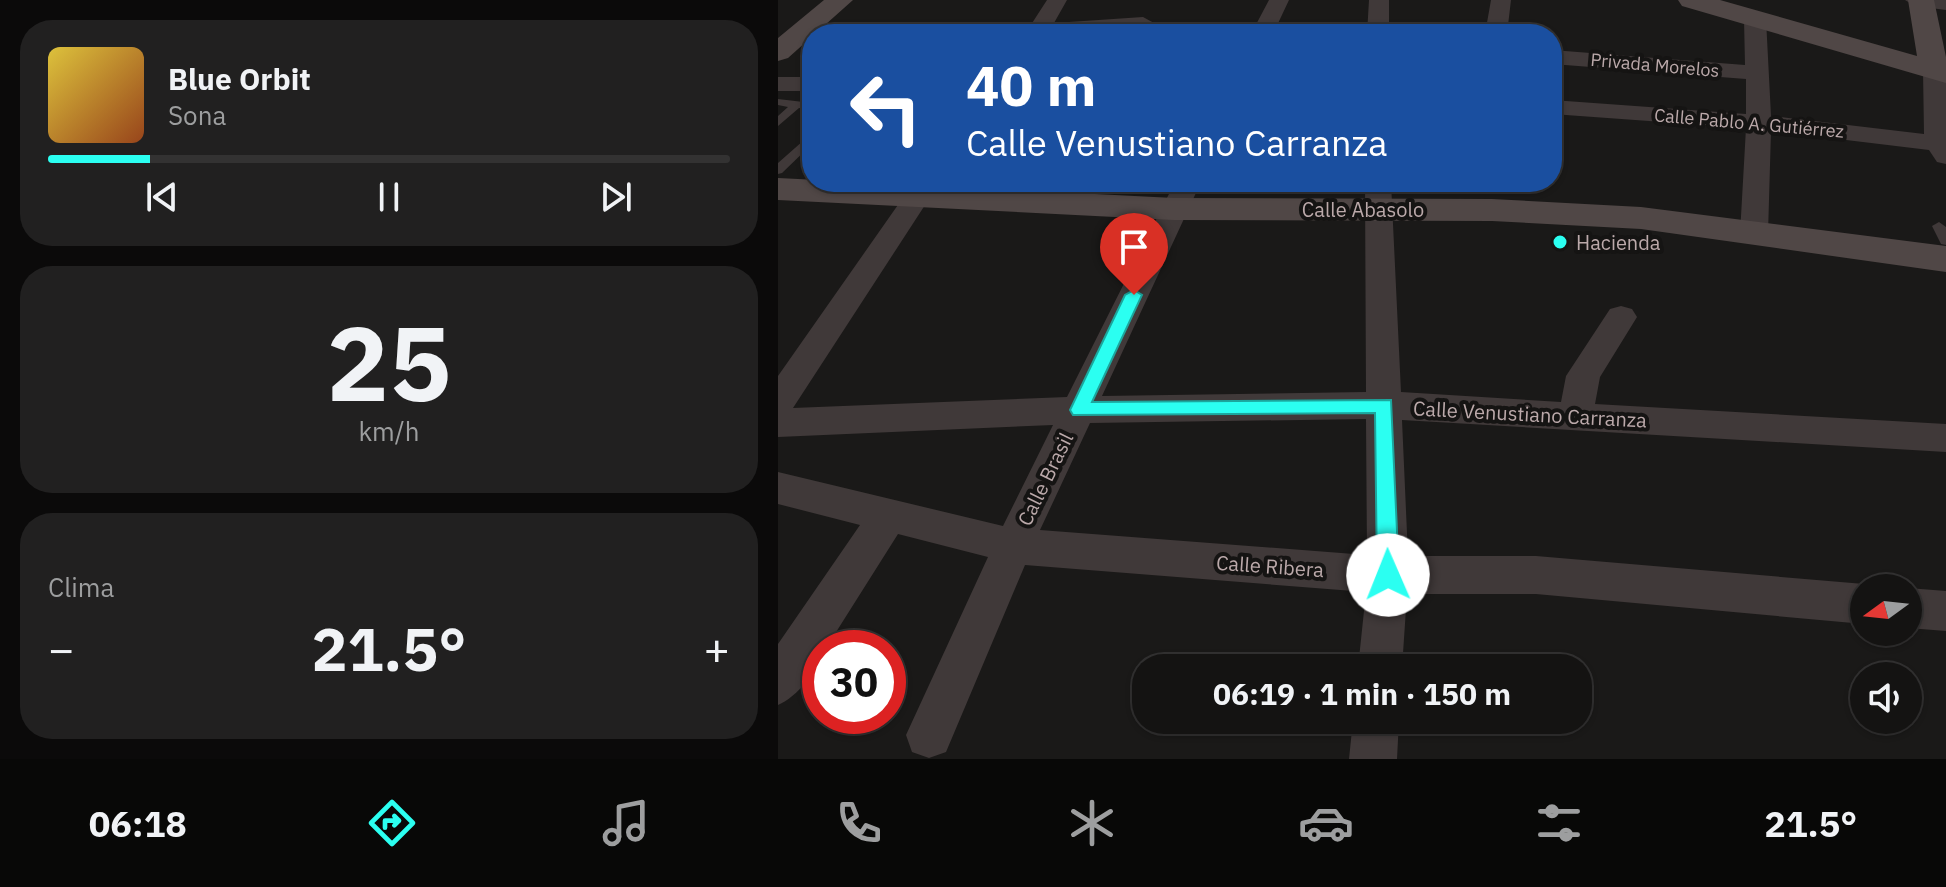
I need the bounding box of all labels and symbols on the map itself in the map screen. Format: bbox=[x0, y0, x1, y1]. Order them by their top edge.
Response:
street label: Privada Morelos bbox=[1590, 48, 1720, 82]
street label: Calle Pablo A. Gutiérrez bbox=[1653, 103, 1845, 143]
street label: Calle Abasolo bbox=[1302, 196, 1424, 223]
pin bbox=[1100, 213, 1168, 295]
place label: Hacienda bbox=[1576, 229, 1661, 256]
marker: Hacienda bbox=[1551, 233, 1569, 251]
street label: Calle Venustiano Carranza bbox=[1412, 394, 1648, 434]
street label: Calle Brasil bbox=[1011, 428, 1079, 530]
position arrow bbox=[1346, 533, 1430, 617]
street label: Calle Ribera bbox=[1215, 549, 1325, 583]
north arrow bbox=[1850, 574, 1922, 646]
speed limit sign: 30 bbox=[802, 630, 906, 734]

